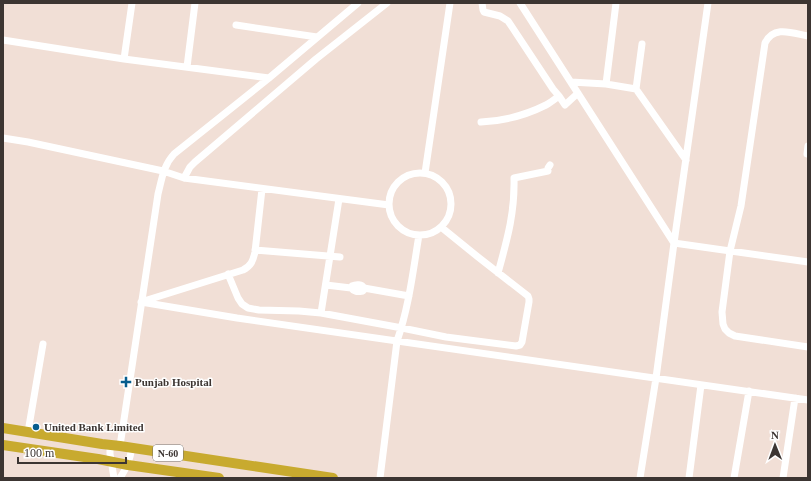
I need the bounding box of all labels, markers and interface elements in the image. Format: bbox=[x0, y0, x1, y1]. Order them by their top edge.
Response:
marker: Punjab Hospital bbox=[120, 376, 132, 388]
place label: Punjab Hospital bbox=[135, 376, 212, 388]
place label: United Bank Limited bbox=[44, 421, 144, 433]
marker: United Bank Limited bbox=[31, 422, 41, 432]
north arrow bbox=[755, 425, 795, 465]
text: N bbox=[771, 429, 779, 441]
scale bar bbox=[18, 439, 126, 465]
road number: N-60 bbox=[153, 445, 183, 461]
text: 100 m bbox=[24, 446, 55, 460]

